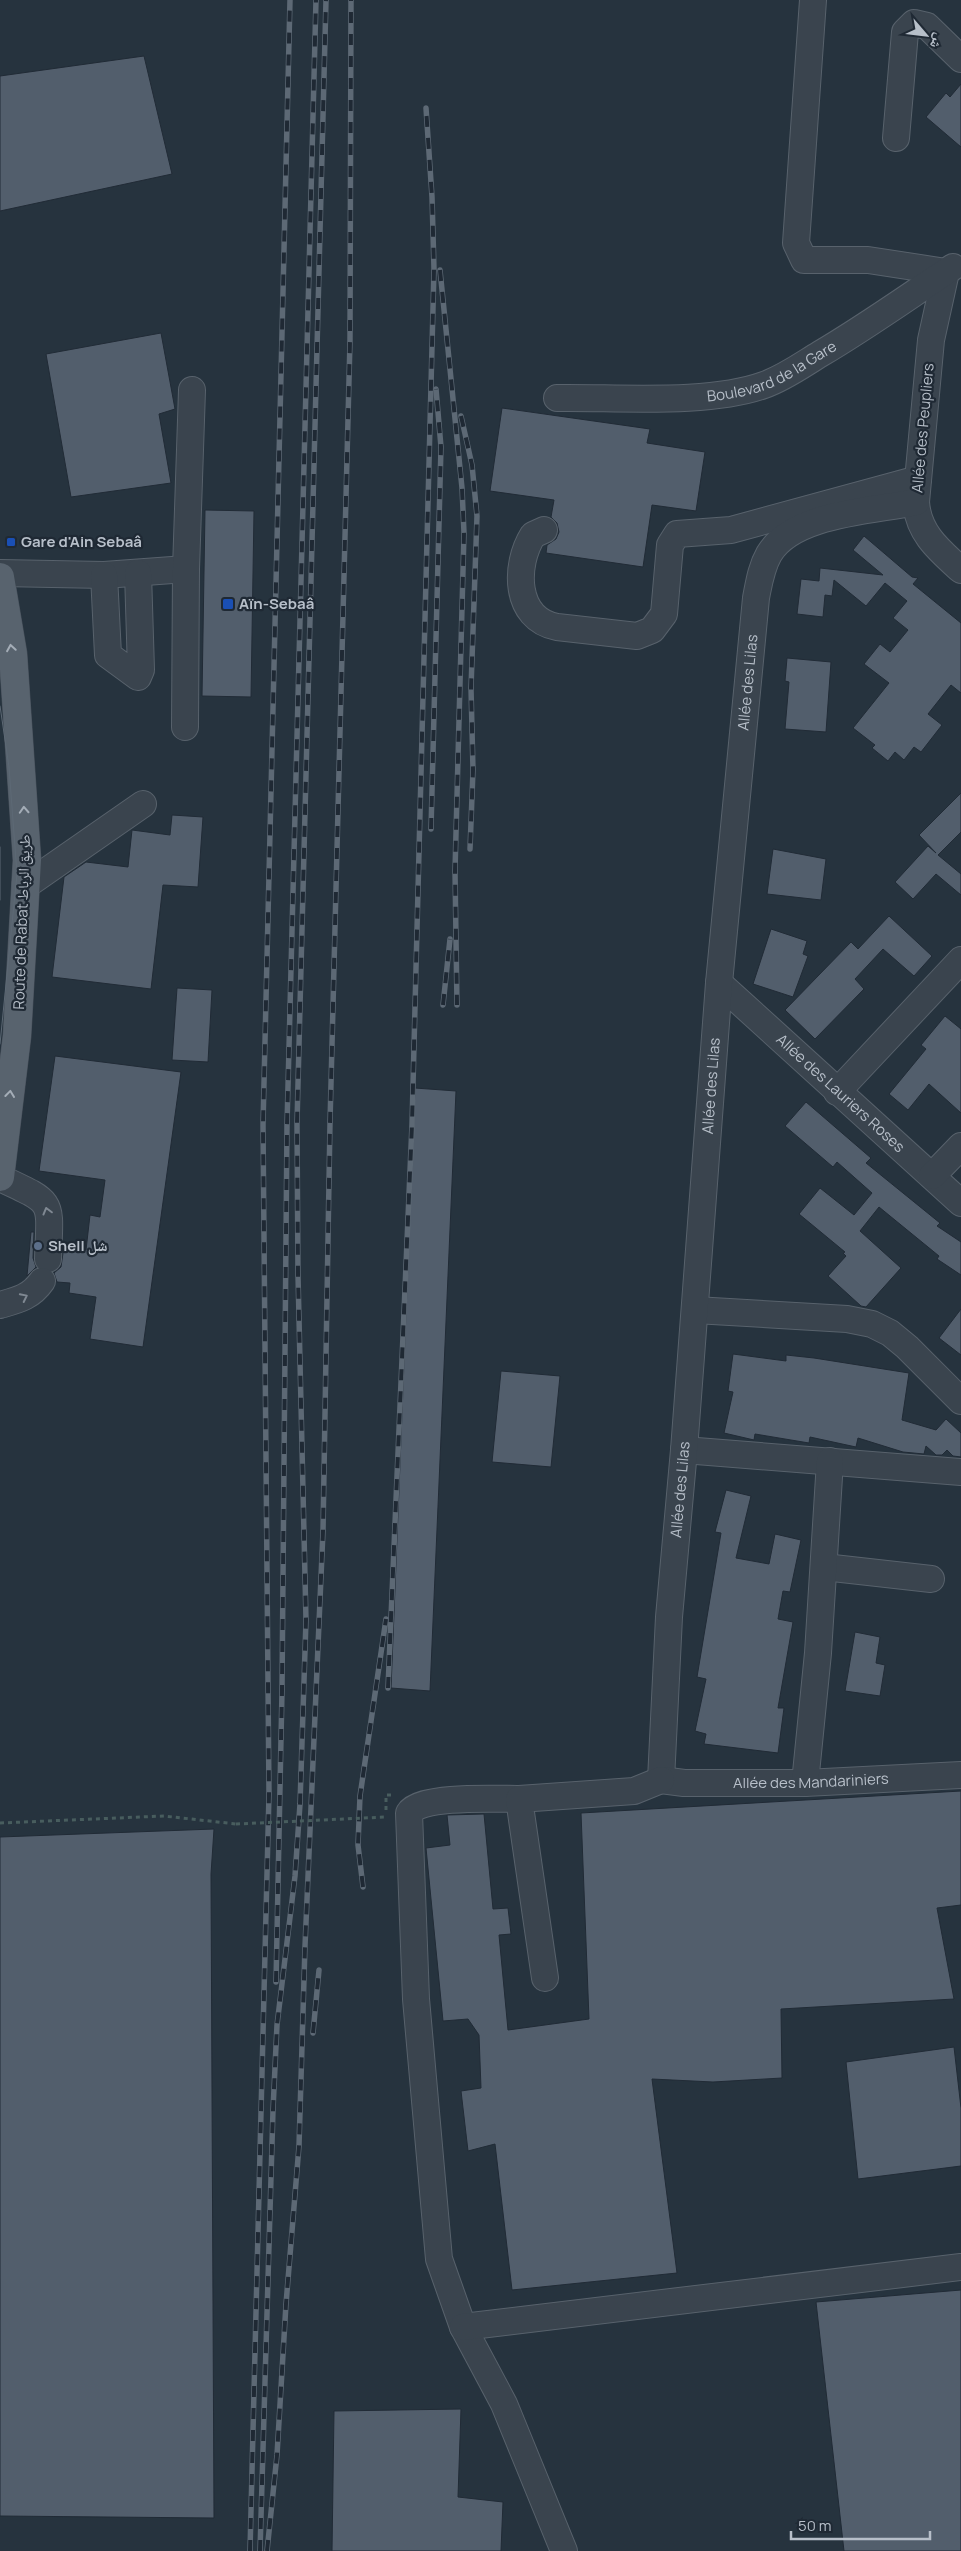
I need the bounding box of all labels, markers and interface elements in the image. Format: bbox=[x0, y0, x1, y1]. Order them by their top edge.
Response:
north arrow bbox=[901, 10, 951, 60]
text: ش bbox=[926, 30, 950, 52]
street label: Boulevard de la Gare bbox=[706, 335, 840, 406]
street label: Allée des Peupliers bbox=[906, 362, 939, 494]
place label: Gare d'Ain Sebaâ bbox=[21, 531, 142, 552]
marker: Gare d'Ain Sebaâ bbox=[5, 536, 17, 548]
place label: Aïn-Sebaâ bbox=[239, 593, 314, 614]
marker: Aïn-Sebaâ bbox=[221, 597, 235, 611]
street label: Allée des Lilas bbox=[732, 633, 762, 732]
one-way arrow bbox=[7, 644, 17, 652]
one-way arrow bbox=[19, 806, 30, 814]
street label: Route de Rabat طريق الرباط bbox=[8, 834, 35, 1010]
street label: Allée des Lauriers Roses bbox=[772, 1029, 910, 1157]
street label: Allée des Lilas bbox=[697, 1037, 725, 1135]
one-way arrow bbox=[4, 1090, 15, 1098]
one-way arrow bbox=[43, 1207, 53, 1216]
place label: Shell شل bbox=[48, 1235, 107, 1256]
marker: Shell شل bbox=[32, 1240, 44, 1252]
one-way arrow bbox=[19, 1293, 28, 1303]
street label: Allée des Lilas bbox=[665, 1441, 695, 1539]
street label: Allée des Mandariniers bbox=[733, 1768, 889, 1793]
scale bar bbox=[791, 2508, 930, 2540]
text: 50 m bbox=[798, 2515, 832, 2536]

